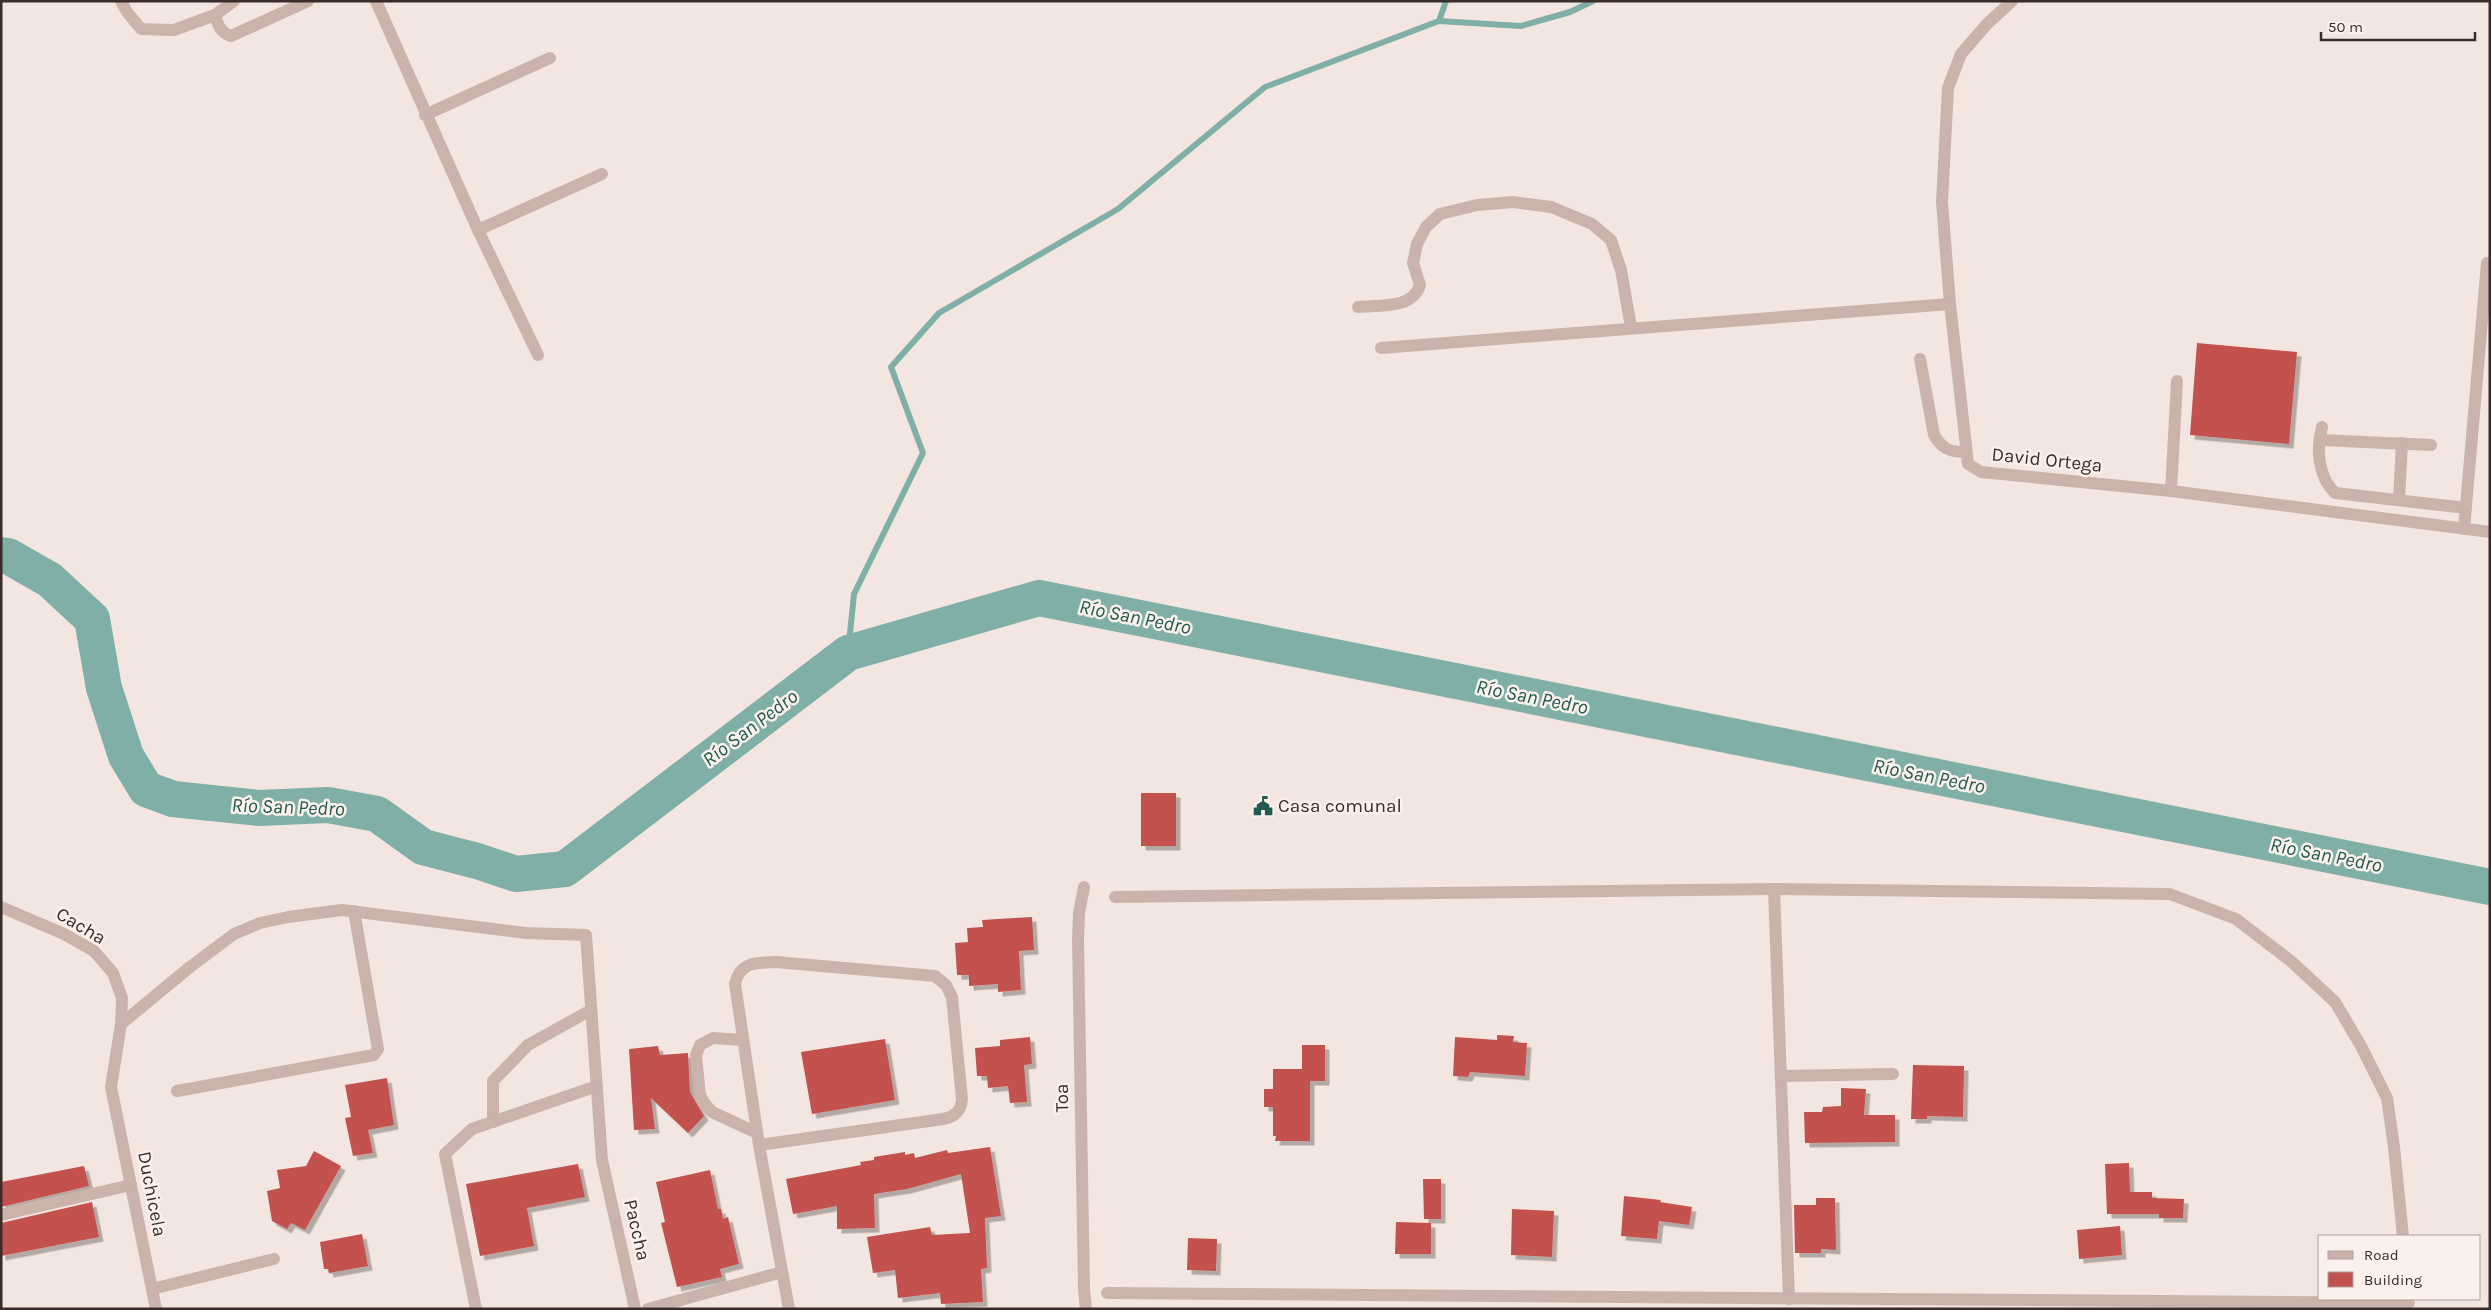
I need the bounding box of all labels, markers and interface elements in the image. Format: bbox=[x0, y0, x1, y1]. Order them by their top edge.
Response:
scale bar bbox=[2321, 10, 2475, 42]
text: 50 m bbox=[2328, 18, 2363, 36]
street label: David Ortega bbox=[1991, 443, 2103, 477]
water label: Río San Pedro bbox=[1077, 595, 1193, 639]
water label: Río San Pedro bbox=[1474, 675, 1590, 719]
water label: Río San Pedro bbox=[698, 685, 802, 771]
water label: Río San Pedro bbox=[1871, 754, 1987, 798]
water label: Río San Pedro bbox=[231, 794, 345, 820]
public building icon: Casa comunal bbox=[1252, 795, 1274, 817]
place label: Casa comunal bbox=[1278, 795, 1402, 817]
water label: Río San Pedro bbox=[2268, 833, 2384, 877]
street label: Cacha bbox=[52, 903, 110, 949]
street label: Toa bbox=[1051, 1083, 1073, 1113]
street label: Duchicela bbox=[133, 1150, 171, 1238]
street label: Paccha bbox=[619, 1197, 655, 1263]
legend bbox=[2318, 1235, 2481, 1300]
text: Road bbox=[2364, 1246, 2399, 1264]
text: Building bbox=[2364, 1271, 2422, 1289]

